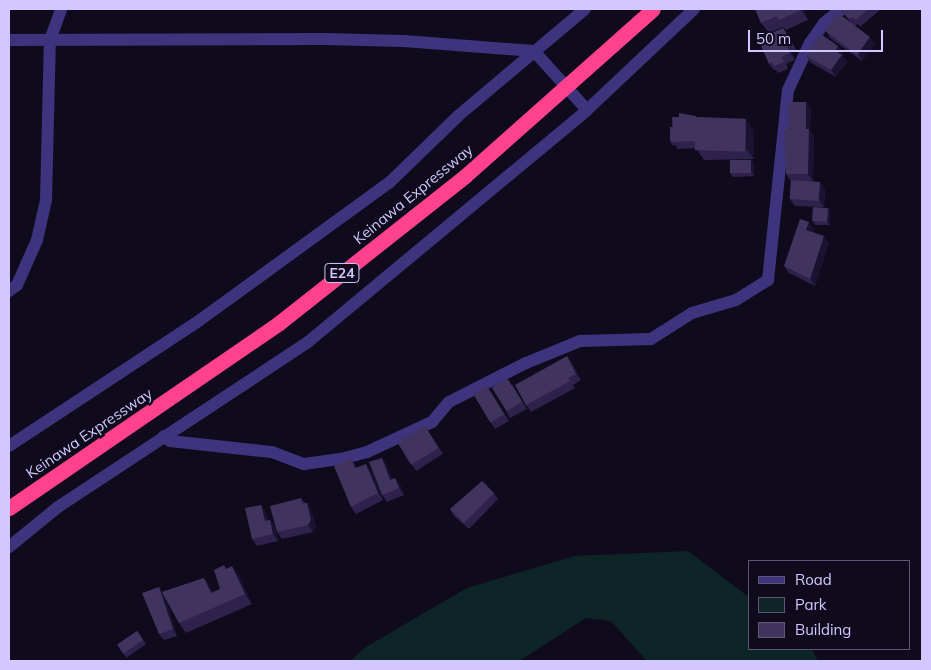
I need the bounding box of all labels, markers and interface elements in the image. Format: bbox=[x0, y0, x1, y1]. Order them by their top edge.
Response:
scale bar bbox=[751, 20, 886, 52]
text: 50 m bbox=[756, 29, 791, 48]
street label: Keinawa Expressway bbox=[350, 140, 476, 248]
road number: E24 bbox=[323, 262, 361, 284]
street label: Keinawa Expressway bbox=[22, 384, 156, 482]
legend bbox=[748, 560, 911, 650]
text: Road bbox=[795, 570, 832, 589]
text: Park bbox=[795, 595, 827, 614]
text: Building bbox=[795, 620, 851, 639]

